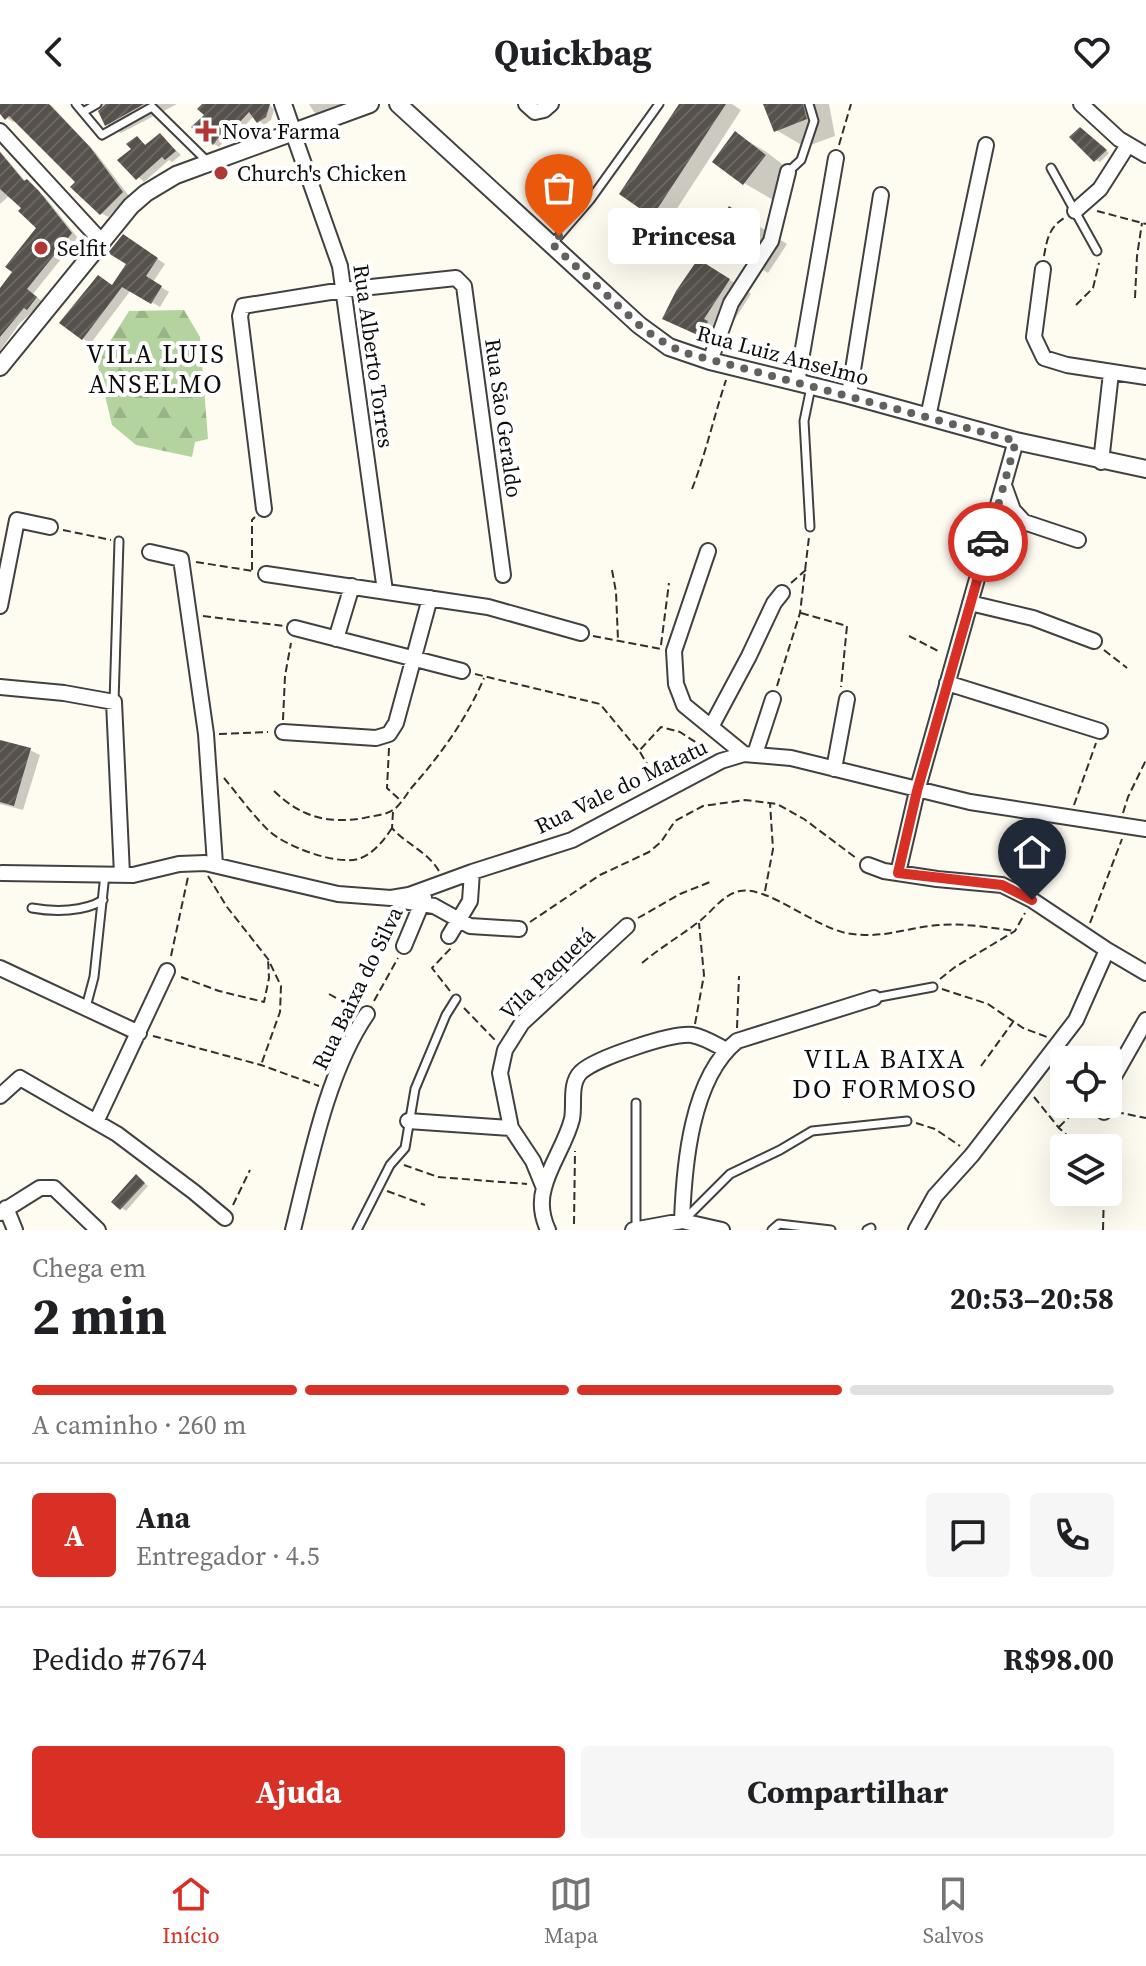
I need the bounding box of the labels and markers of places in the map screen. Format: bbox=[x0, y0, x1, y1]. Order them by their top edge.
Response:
place label: Nova Farma bbox=[222, 116, 341, 146]
marker: Nova Farma bbox=[197, 122, 215, 140]
pin bbox=[525, 154, 593, 236]
place label: Church's Chicken bbox=[237, 158, 407, 188]
marker: Church's Chicken bbox=[212, 164, 230, 182]
callout: Princesa bbox=[607, 208, 759, 264]
place label: Selfit bbox=[57, 233, 107, 263]
marker: Selfit bbox=[32, 239, 50, 257]
pin bbox=[998, 818, 1066, 900]

